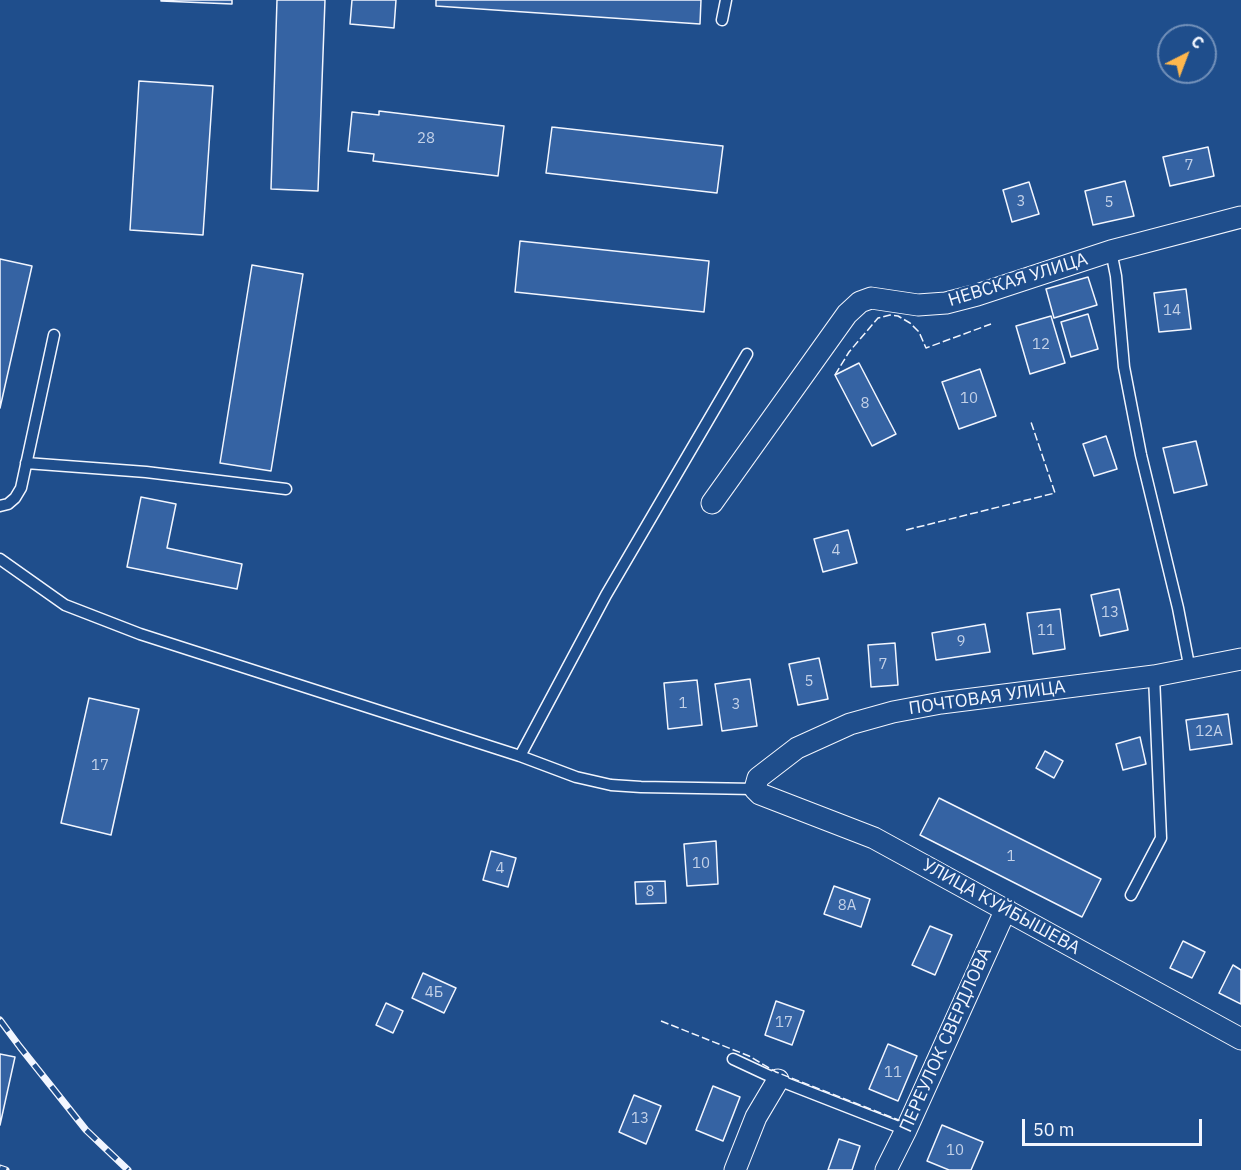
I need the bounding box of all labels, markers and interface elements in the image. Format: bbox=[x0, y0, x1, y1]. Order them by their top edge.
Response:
north arrow bbox=[1157, 24, 1217, 84]
text: С bbox=[1187, 31, 1208, 53]
house number: 28 bbox=[417, 130, 435, 148]
house number: 7 bbox=[1185, 157, 1193, 175]
house number: 3 bbox=[1017, 193, 1025, 211]
house number: 5 bbox=[1105, 194, 1113, 212]
street label: НЕВСКАЯ УЛИЦА bbox=[946, 248, 1090, 312]
house number: 14 bbox=[1163, 302, 1181, 320]
house number: 12 bbox=[1032, 336, 1050, 354]
house number: 10 bbox=[960, 390, 978, 408]
house number: 8 bbox=[861, 395, 869, 413]
house number: 4 bbox=[832, 542, 840, 560]
house number: 13 bbox=[1101, 604, 1119, 622]
house number: 11 bbox=[1037, 622, 1055, 640]
house number: 9 bbox=[957, 633, 965, 651]
house number: 7 bbox=[879, 656, 887, 674]
house number: 5 bbox=[805, 673, 813, 691]
street label: ПОЧТОВАЯ УЛИЦА bbox=[907, 676, 1067, 720]
house number: 1 bbox=[679, 695, 687, 713]
house number: 3 bbox=[732, 696, 740, 714]
house number: 12А bbox=[1195, 723, 1223, 741]
house number: 17 bbox=[91, 757, 109, 775]
house number: 1 bbox=[1007, 848, 1015, 866]
house number: 10 bbox=[692, 855, 710, 873]
street label: УЛИЦА КУЙБЫШЕВА bbox=[918, 855, 1084, 959]
house number: 4 bbox=[496, 860, 504, 878]
house number: 8 bbox=[646, 883, 654, 901]
house number: 8А bbox=[838, 897, 856, 915]
street label: ПЕРЕУЛОК СВЕРДЛОВА bbox=[895, 944, 997, 1136]
house number: 4Б bbox=[425, 984, 443, 1002]
house number: 17 bbox=[775, 1014, 793, 1032]
house number: 11 bbox=[884, 1064, 902, 1082]
scale bar bbox=[1025, 1107, 1205, 1145]
house number: 13 bbox=[631, 1110, 649, 1128]
text: 50 m bbox=[1033, 1118, 1075, 1141]
house number: 10 bbox=[946, 1142, 964, 1160]

